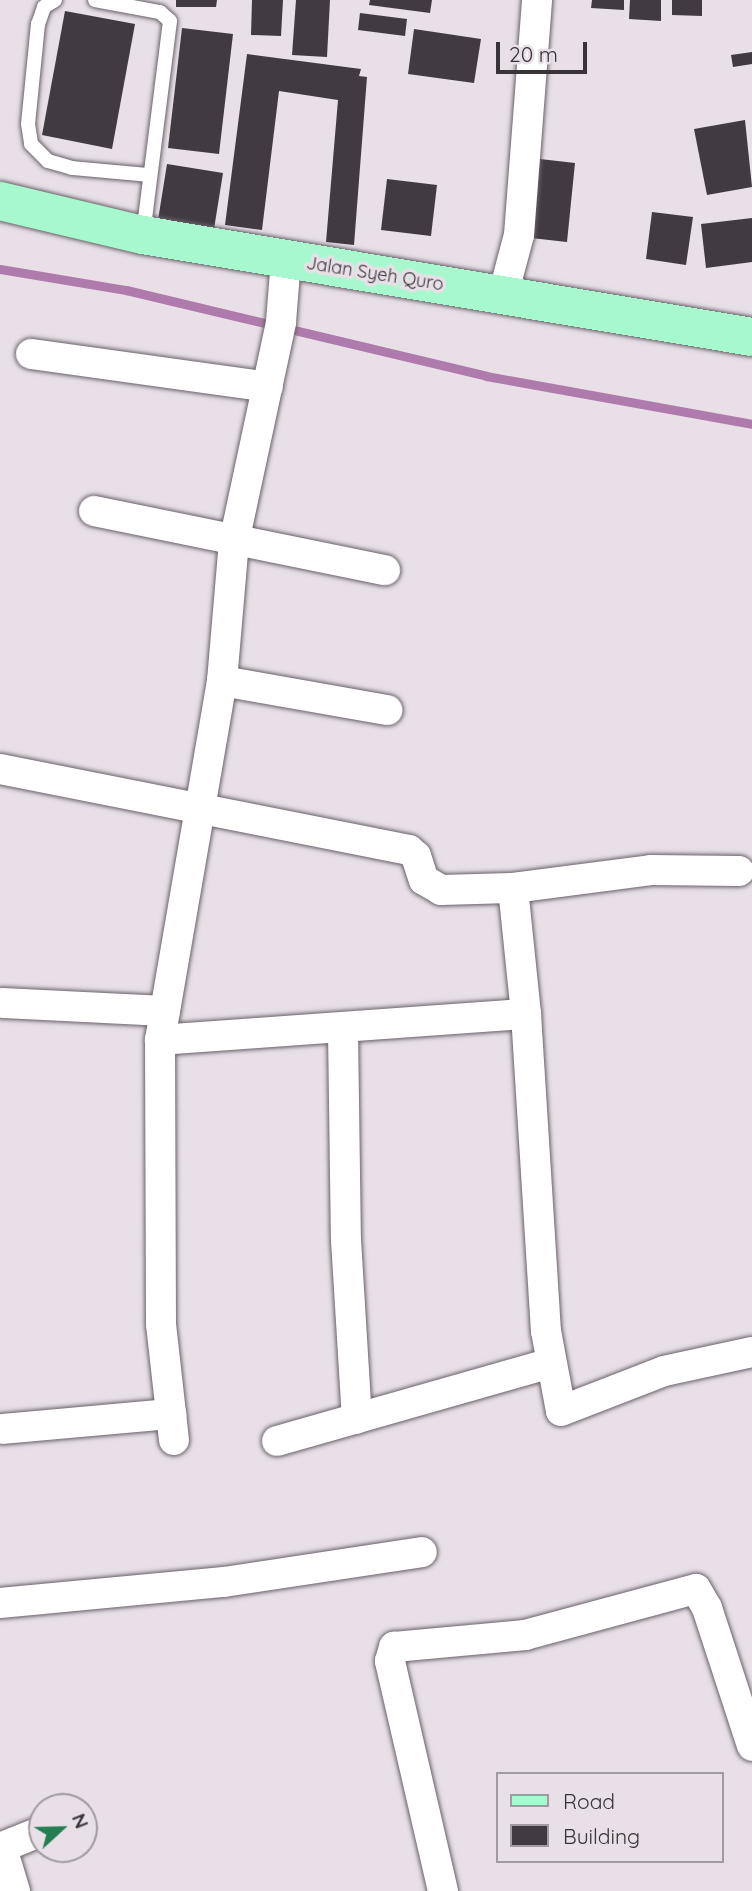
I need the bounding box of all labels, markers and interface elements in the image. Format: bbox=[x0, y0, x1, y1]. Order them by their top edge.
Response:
scale bar bbox=[500, 28, 591, 72]
text: 20 m bbox=[509, 41, 558, 67]
street label: Jalan Syeh Quro bbox=[305, 252, 445, 296]
legend bbox=[496, 1772, 724, 1863]
text: Road bbox=[563, 1788, 615, 1814]
north arrow bbox=[28, 1793, 98, 1863]
text: N bbox=[67, 1810, 94, 1832]
text: Building bbox=[563, 1823, 640, 1849]

